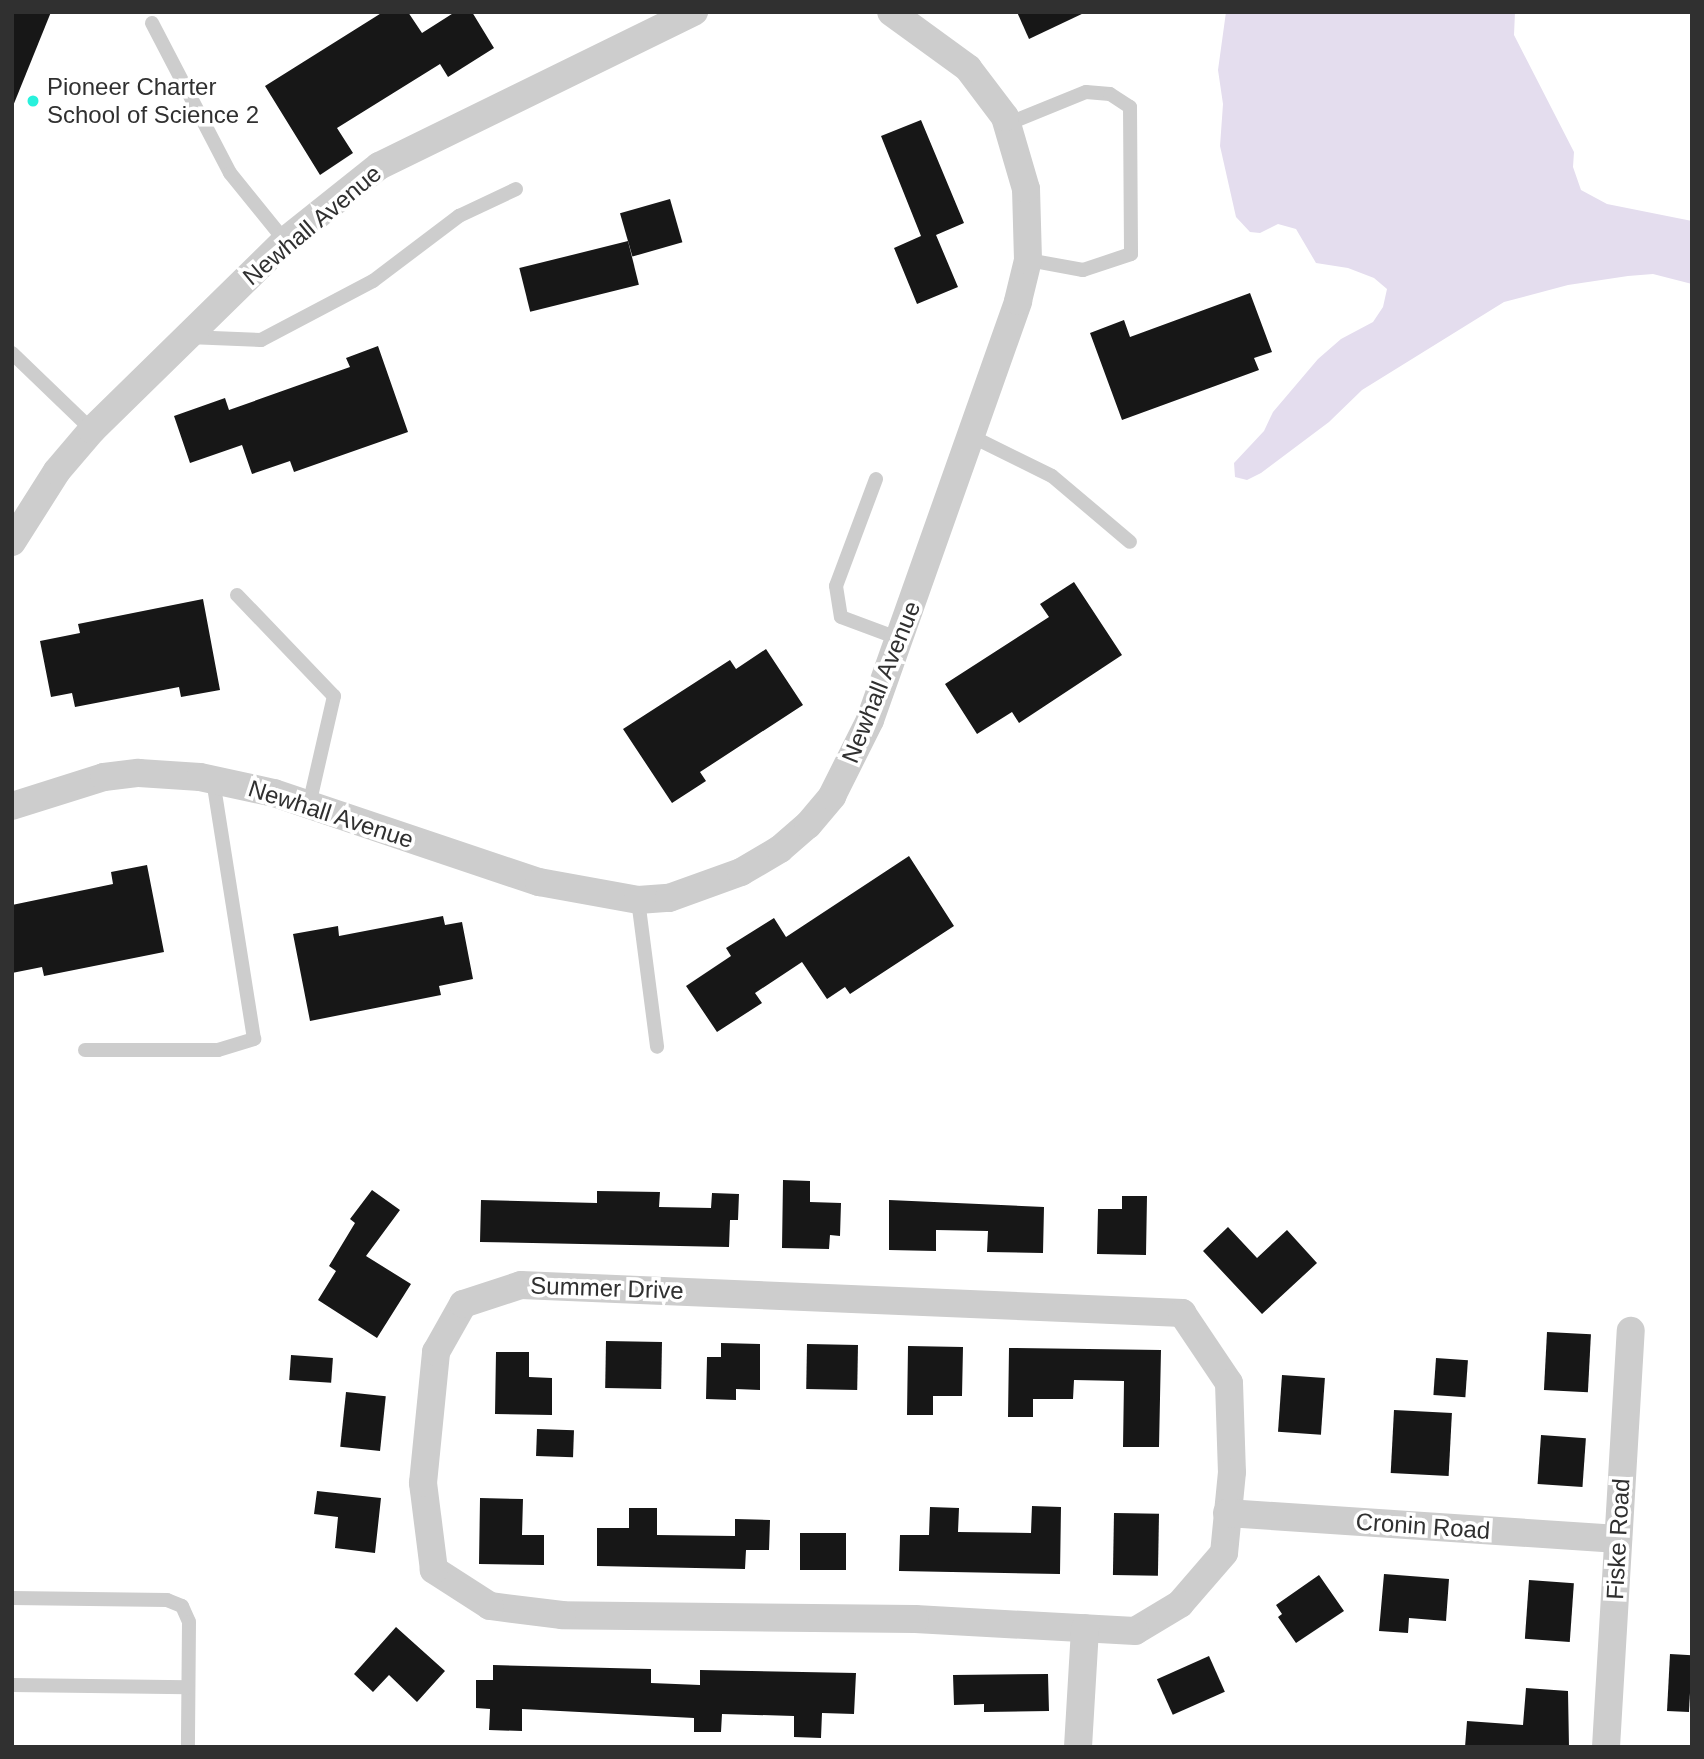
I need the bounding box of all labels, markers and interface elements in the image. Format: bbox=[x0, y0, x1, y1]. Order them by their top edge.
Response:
place label: Pioneer Charter School of Science 2 bbox=[47, 73, 259, 129]
marker: Pioneer Charter School of Science 2 bbox=[25, 93, 41, 109]
street label: Newhall Avenue bbox=[236, 158, 388, 292]
street label: Newhall Avenue bbox=[835, 596, 927, 768]
street label: Newhall Avenue bbox=[244, 774, 418, 854]
street label: Summer Drive bbox=[530, 1271, 684, 1305]
street label: Fiske Road bbox=[1600, 1478, 1636, 1600]
street label: Cronin Road bbox=[1355, 1507, 1491, 1545]

